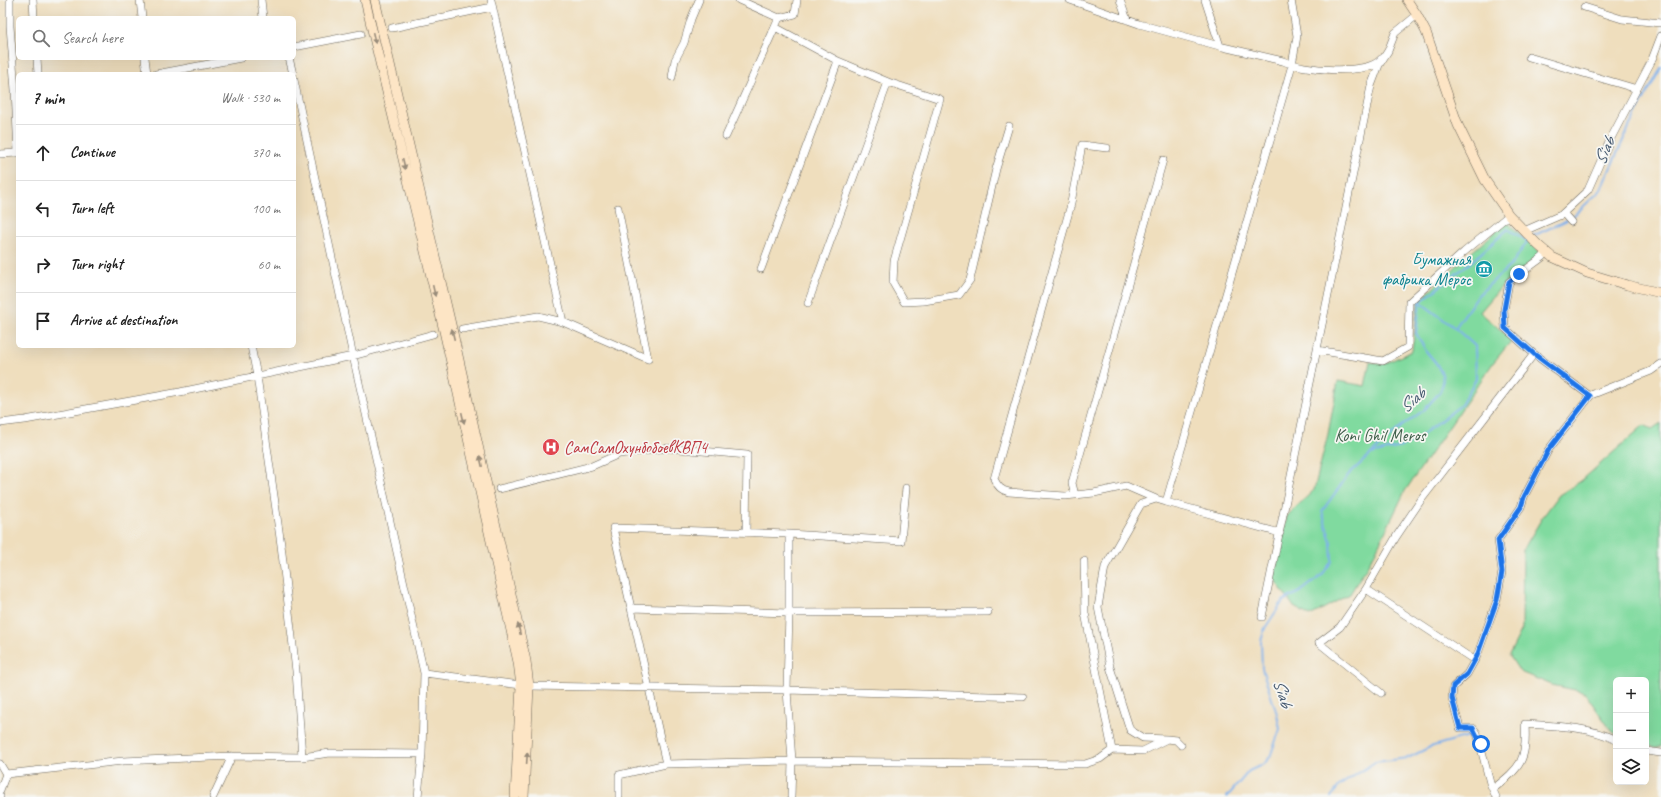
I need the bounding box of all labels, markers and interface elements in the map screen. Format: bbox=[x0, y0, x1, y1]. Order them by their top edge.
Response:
search box bbox=[16, 16, 296, 60]
icon: search bbox=[30, 27, 52, 49]
text: Search here bbox=[62, 29, 123, 48]
one-way arrow bbox=[371, 32, 377, 44]
text: 7 min bbox=[32, 88, 65, 109]
text: Walk · 530 m bbox=[221, 90, 280, 106]
water label: Siab bbox=[1588, 132, 1621, 168]
icon: ahead bbox=[32, 142, 54, 164]
text: Continue bbox=[70, 143, 115, 162]
text: 370 m bbox=[252, 145, 280, 161]
one-way arrow bbox=[402, 158, 408, 171]
icon: left bbox=[32, 198, 54, 220]
text: Turn left bbox=[70, 199, 113, 218]
text: 100 m bbox=[252, 201, 280, 217]
place label: Бумажная фабрика Мерос bbox=[1382, 249, 1472, 290]
icon: right bbox=[32, 254, 54, 276]
text: Turn right bbox=[70, 255, 123, 274]
text: 60 m bbox=[258, 257, 280, 273]
museum icon: Бумажная фабрика Мерос bbox=[1474, 259, 1494, 279]
route end bbox=[1510, 265, 1528, 283]
one-way arrow bbox=[432, 285, 438, 297]
icon: arrive bbox=[32, 310, 54, 332]
text: Arrive at destination bbox=[70, 311, 177, 330]
one-way arrow bbox=[450, 328, 456, 341]
water label: Siab bbox=[1394, 381, 1431, 417]
one-way arrow bbox=[461, 411, 467, 424]
park label: Koni Ghil Meros bbox=[1335, 425, 1426, 446]
hospital icon: СамСамОхунбобоевКВП4 bbox=[541, 437, 561, 457]
place label: СамСамОхунбобоевКВП4 bbox=[564, 437, 709, 458]
one-way arrow bbox=[478, 455, 484, 468]
one-way arrow bbox=[516, 623, 522, 635]
water label: Siab bbox=[1268, 677, 1298, 711]
map controls bbox=[1613, 677, 1649, 785]
button: + bbox=[1613, 677, 1649, 713]
button: − bbox=[1613, 713, 1649, 749]
route start bbox=[1472, 735, 1490, 753]
button: layers bbox=[1613, 749, 1649, 785]
one-way arrow bbox=[523, 752, 530, 764]

